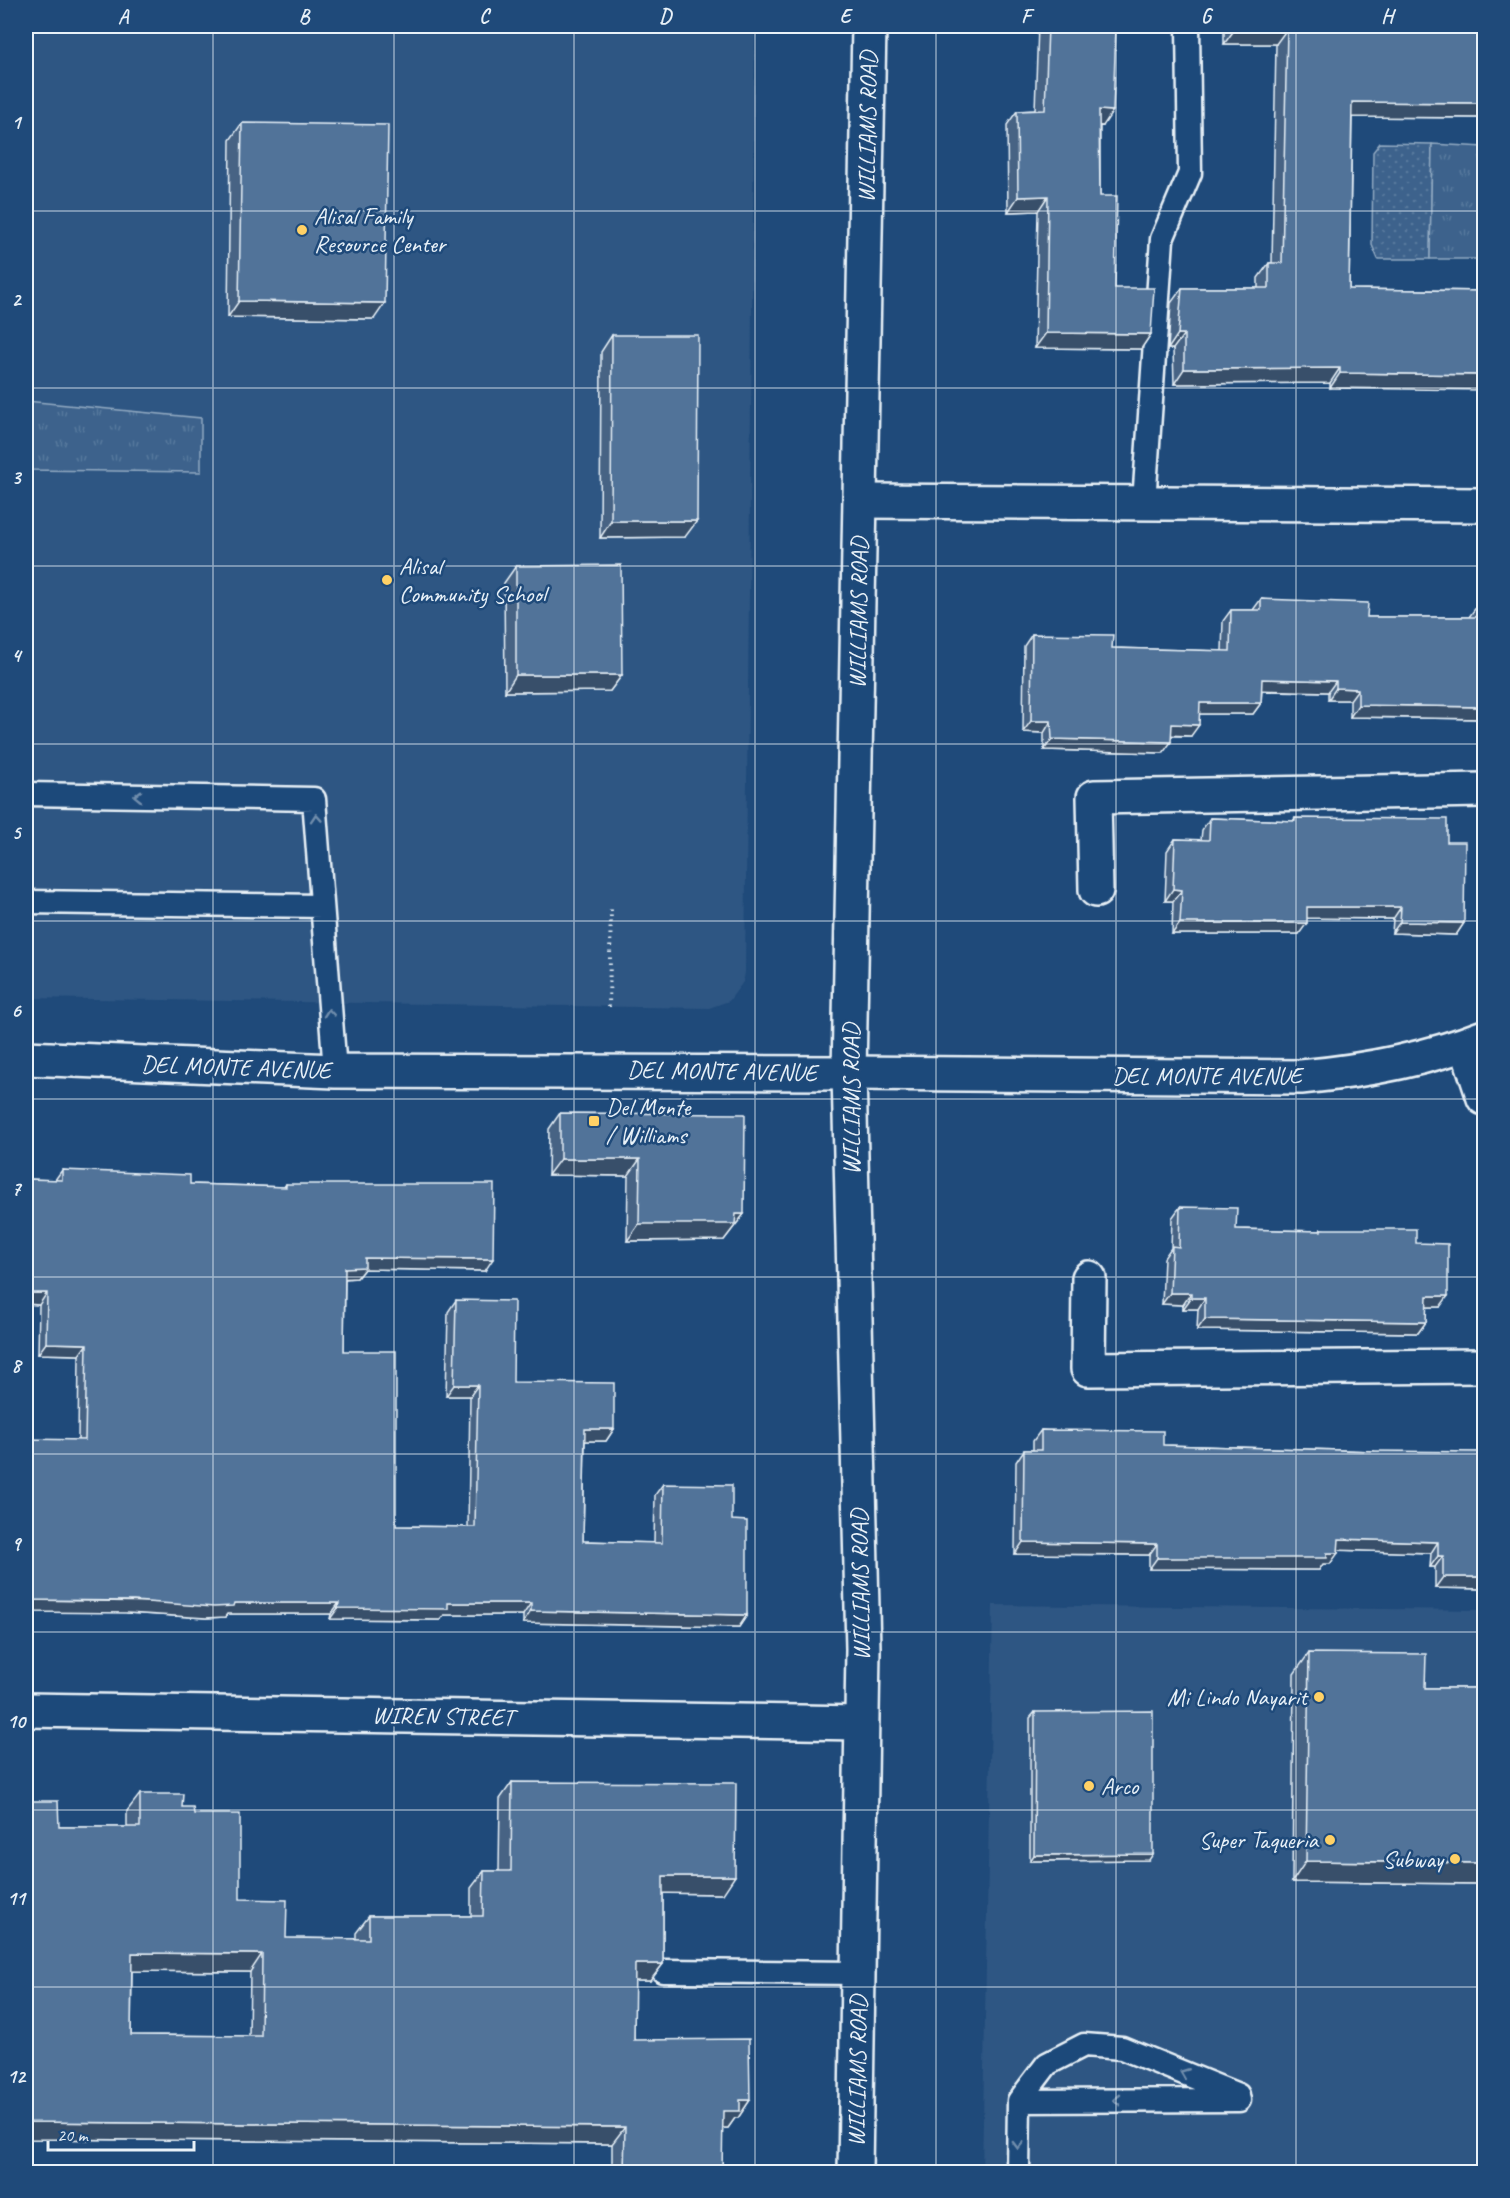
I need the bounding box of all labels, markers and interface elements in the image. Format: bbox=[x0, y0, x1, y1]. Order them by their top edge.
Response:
text: A bbox=[118, 4, 130, 29]
text: B bbox=[299, 4, 311, 29]
text: C bbox=[479, 4, 491, 29]
text: D bbox=[659, 4, 673, 29]
text: E bbox=[840, 4, 854, 29]
text: F bbox=[1021, 4, 1035, 29]
text: G bbox=[1201, 4, 1214, 29]
text: H bbox=[1381, 4, 1396, 29]
street label: WILLIAMS ROAD bbox=[851, 49, 883, 203]
text: 1 bbox=[12, 110, 23, 135]
place label: Alisal Family Resource Center bbox=[314, 201, 448, 259]
marker: Alisal Family Resource Center bbox=[295, 223, 309, 237]
text: 2 bbox=[12, 287, 23, 312]
text: 3 bbox=[12, 465, 23, 490]
street label: WILLIAMS ROAD bbox=[842, 535, 874, 689]
place label: Alisal Community School bbox=[399, 551, 550, 609]
marker: Alisal Community School bbox=[380, 573, 394, 587]
text: 4 bbox=[12, 643, 24, 668]
one-way arrow bbox=[134, 790, 143, 802]
one-way arrow bbox=[310, 813, 323, 823]
text: 5 bbox=[12, 820, 23, 845]
text: 6 bbox=[11, 998, 22, 1023]
one-way arrow bbox=[323, 1008, 336, 1017]
street label: WILLIAMS ROAD bbox=[836, 1021, 866, 1175]
street label: DEL MONTE AVENUE bbox=[141, 1049, 335, 1085]
street label: DEL MONTE AVENUE bbox=[627, 1054, 820, 1088]
street label: DEL MONTE AVENUE bbox=[1112, 1061, 1305, 1091]
place label: Del Monte / Williams bbox=[606, 1092, 693, 1150]
marker: Del Monte / Williams bbox=[587, 1114, 601, 1128]
text: 7 bbox=[12, 1176, 23, 1201]
text: 8 bbox=[12, 1353, 24, 1378]
street label: WILLIAMS ROAD bbox=[844, 1507, 876, 1661]
text: 9 bbox=[12, 1531, 23, 1556]
place label: Mi Lindo Nayarit bbox=[1167, 1682, 1309, 1712]
marker: Mi Lindo Nayarit bbox=[1312, 1690, 1326, 1704]
street label: WIREN STREET bbox=[372, 1700, 519, 1732]
text: 10 bbox=[7, 1709, 27, 1734]
place label: Arco bbox=[1101, 1771, 1140, 1801]
marker: Arco bbox=[1082, 1779, 1096, 1793]
place label: Super Taqueria bbox=[1199, 1825, 1319, 1855]
marker: Super Taqueria bbox=[1323, 1833, 1337, 1847]
place label: Subway bbox=[1383, 1844, 1445, 1874]
marker: Subway bbox=[1448, 1852, 1462, 1866]
text: 11 bbox=[7, 1886, 27, 1911]
street label: WILLIAMS ROAD bbox=[841, 1993, 873, 2147]
text: 12 bbox=[7, 2064, 27, 2089]
one-way arrow bbox=[1180, 2068, 1191, 2080]
one-way arrow bbox=[1113, 2094, 1122, 2107]
scale bar bbox=[48, 2114, 194, 2152]
text: 20 m bbox=[57, 2124, 90, 2146]
one-way arrow bbox=[1012, 2140, 1025, 2149]

